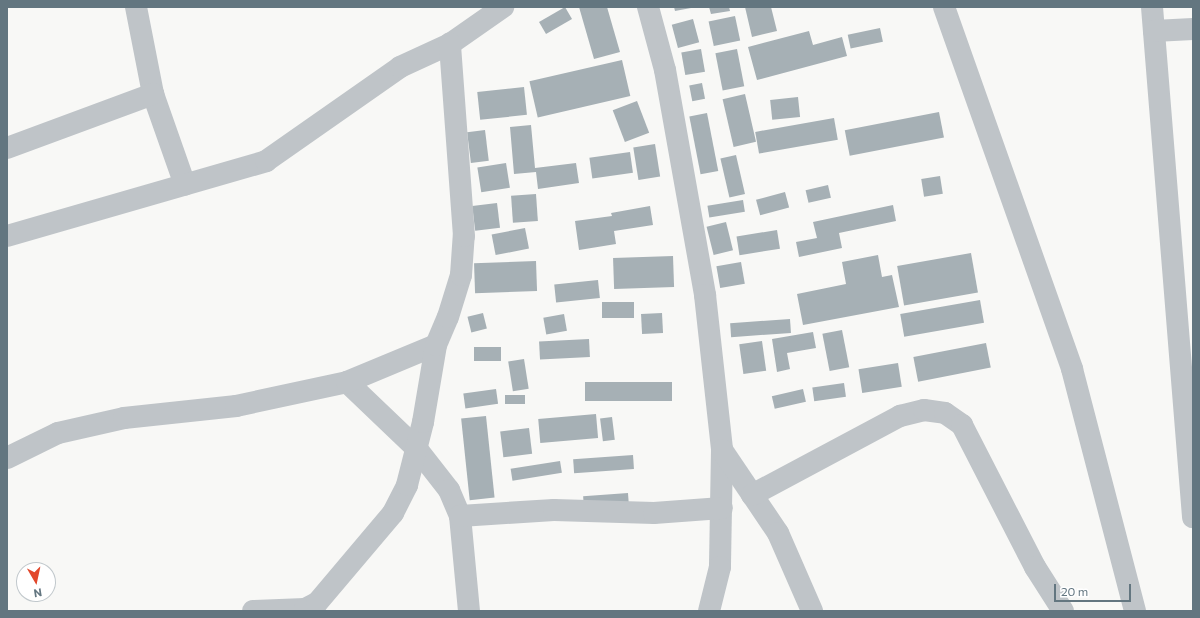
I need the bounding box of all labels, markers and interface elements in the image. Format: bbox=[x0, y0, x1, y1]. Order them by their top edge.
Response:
north arrow bbox=[16, 562, 56, 602]
scale bar bbox=[1056, 576, 1133, 602]
text: 20 m bbox=[1061, 584, 1088, 598]
text: N bbox=[33, 586, 43, 600]

